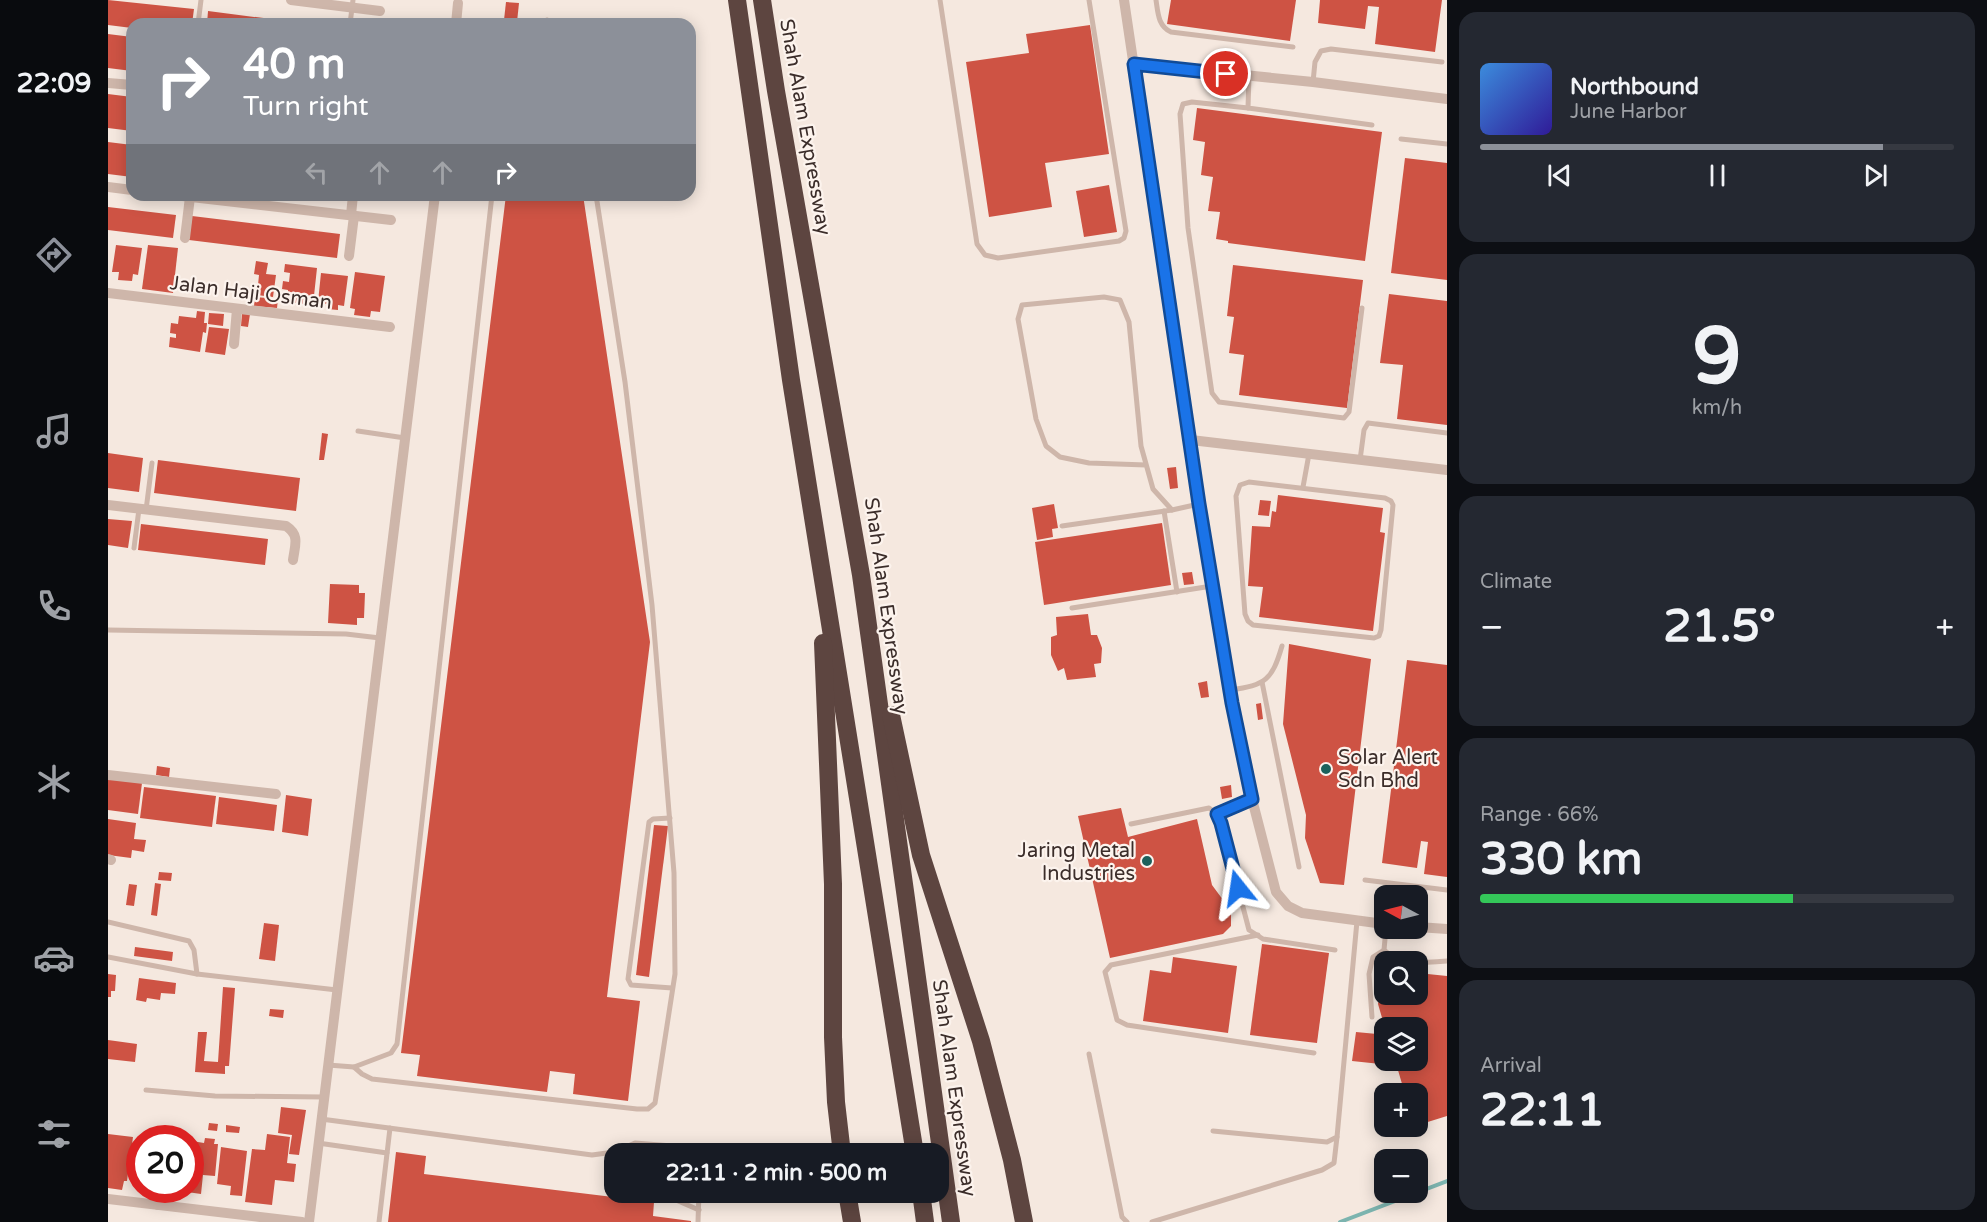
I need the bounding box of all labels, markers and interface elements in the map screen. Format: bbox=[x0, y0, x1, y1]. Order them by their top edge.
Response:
street label: Shah Alam Expressway bbox=[774, 17, 836, 237]
text: 40 m bbox=[243, 39, 345, 90]
icon: right bbox=[144, 42, 222, 120]
pin bbox=[1200, 48, 1251, 99]
icon: arrive bbox=[1209, 57, 1242, 90]
text: 22:09 bbox=[17, 67, 91, 100]
text: Northbound bbox=[1570, 74, 1699, 100]
text: Turn right bbox=[243, 90, 369, 123]
text: June Harbor bbox=[1570, 100, 1687, 124]
icon: left bbox=[300, 156, 333, 189]
icon: ahead bbox=[363, 156, 396, 189]
icon: ahead bbox=[426, 156, 459, 189]
icon: right bbox=[489, 156, 522, 189]
icon: previous bbox=[1543, 159, 1576, 192]
icon: pause bbox=[1701, 159, 1734, 192]
icon: next bbox=[1859, 159, 1892, 192]
icon: directions bbox=[33, 234, 75, 276]
street label: Jalan Haji Osman bbox=[168, 271, 333, 315]
text: 9 bbox=[1693, 310, 1741, 404]
text: km/h bbox=[1692, 396, 1742, 420]
icon: music bbox=[33, 410, 75, 452]
street label: Shah Alam Expressway bbox=[859, 496, 913, 717]
text: Climate bbox=[1480, 570, 1552, 594]
icon: phone bbox=[33, 585, 75, 627]
text: 21.5° bbox=[1663, 600, 1776, 654]
text: − bbox=[1480, 608, 1504, 647]
text: + bbox=[1935, 608, 1954, 647]
place label: Solar Alert Sdn Bhd bbox=[1338, 746, 1438, 793]
icon: climate bbox=[33, 761, 75, 803]
marker: Solar Alert Sdn Bhd bbox=[1319, 762, 1333, 776]
text: Range · 66% bbox=[1480, 803, 1599, 827]
text: 330 km bbox=[1480, 833, 1642, 887]
place label: Jaring Metal Industries bbox=[1018, 839, 1135, 886]
marker: Jaring Metal Industries bbox=[1140, 854, 1154, 868]
position arrow bbox=[1206, 856, 1270, 920]
north arrow bbox=[1374, 885, 1428, 939]
map controls bbox=[1374, 885, 1428, 1203]
icon: car bbox=[33, 937, 75, 979]
button: search bbox=[1374, 951, 1428, 1005]
street label: Shah Alam Expressway bbox=[927, 978, 981, 1199]
button: layers bbox=[1374, 1017, 1428, 1071]
text: Arrival bbox=[1480, 1054, 1542, 1078]
button: + bbox=[1374, 1083, 1428, 1137]
text: 22:11 bbox=[1480, 1084, 1605, 1138]
icon: filters bbox=[33, 1113, 75, 1155]
speed limit sign: 20 bbox=[126, 1125, 204, 1203]
button: − bbox=[1374, 1149, 1428, 1203]
text: 22:11 · 2 min · 500 m bbox=[666, 1160, 887, 1186]

